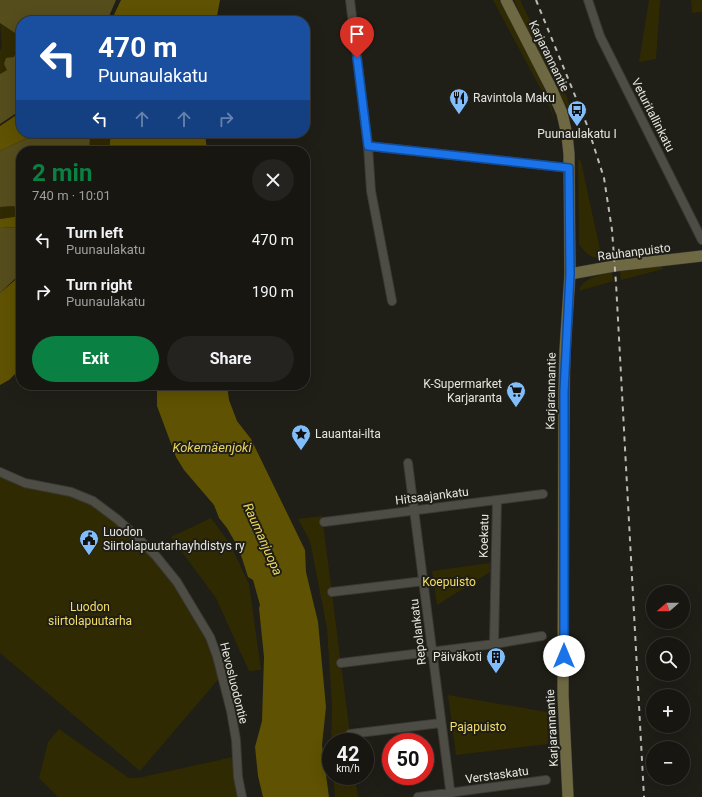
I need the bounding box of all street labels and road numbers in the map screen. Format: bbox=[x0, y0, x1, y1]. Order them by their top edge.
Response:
street label: Karjarannantie bbox=[526, 18, 572, 94]
street label: Veturitallinkatu bbox=[629, 76, 677, 154]
street label: Rauhanpuisto bbox=[597, 241, 671, 263]
street label: Karjarannantie bbox=[543, 352, 559, 430]
street label: Hitsaajankatu bbox=[395, 485, 469, 507]
street label: Koekatu bbox=[477, 514, 491, 558]
street label: Repolankatu bbox=[407, 598, 429, 666]
street label: Hevosluodontie bbox=[217, 641, 251, 725]
street label: Karjarannantie bbox=[543, 689, 561, 767]
street label: Verstaskatu bbox=[464, 764, 530, 786]

